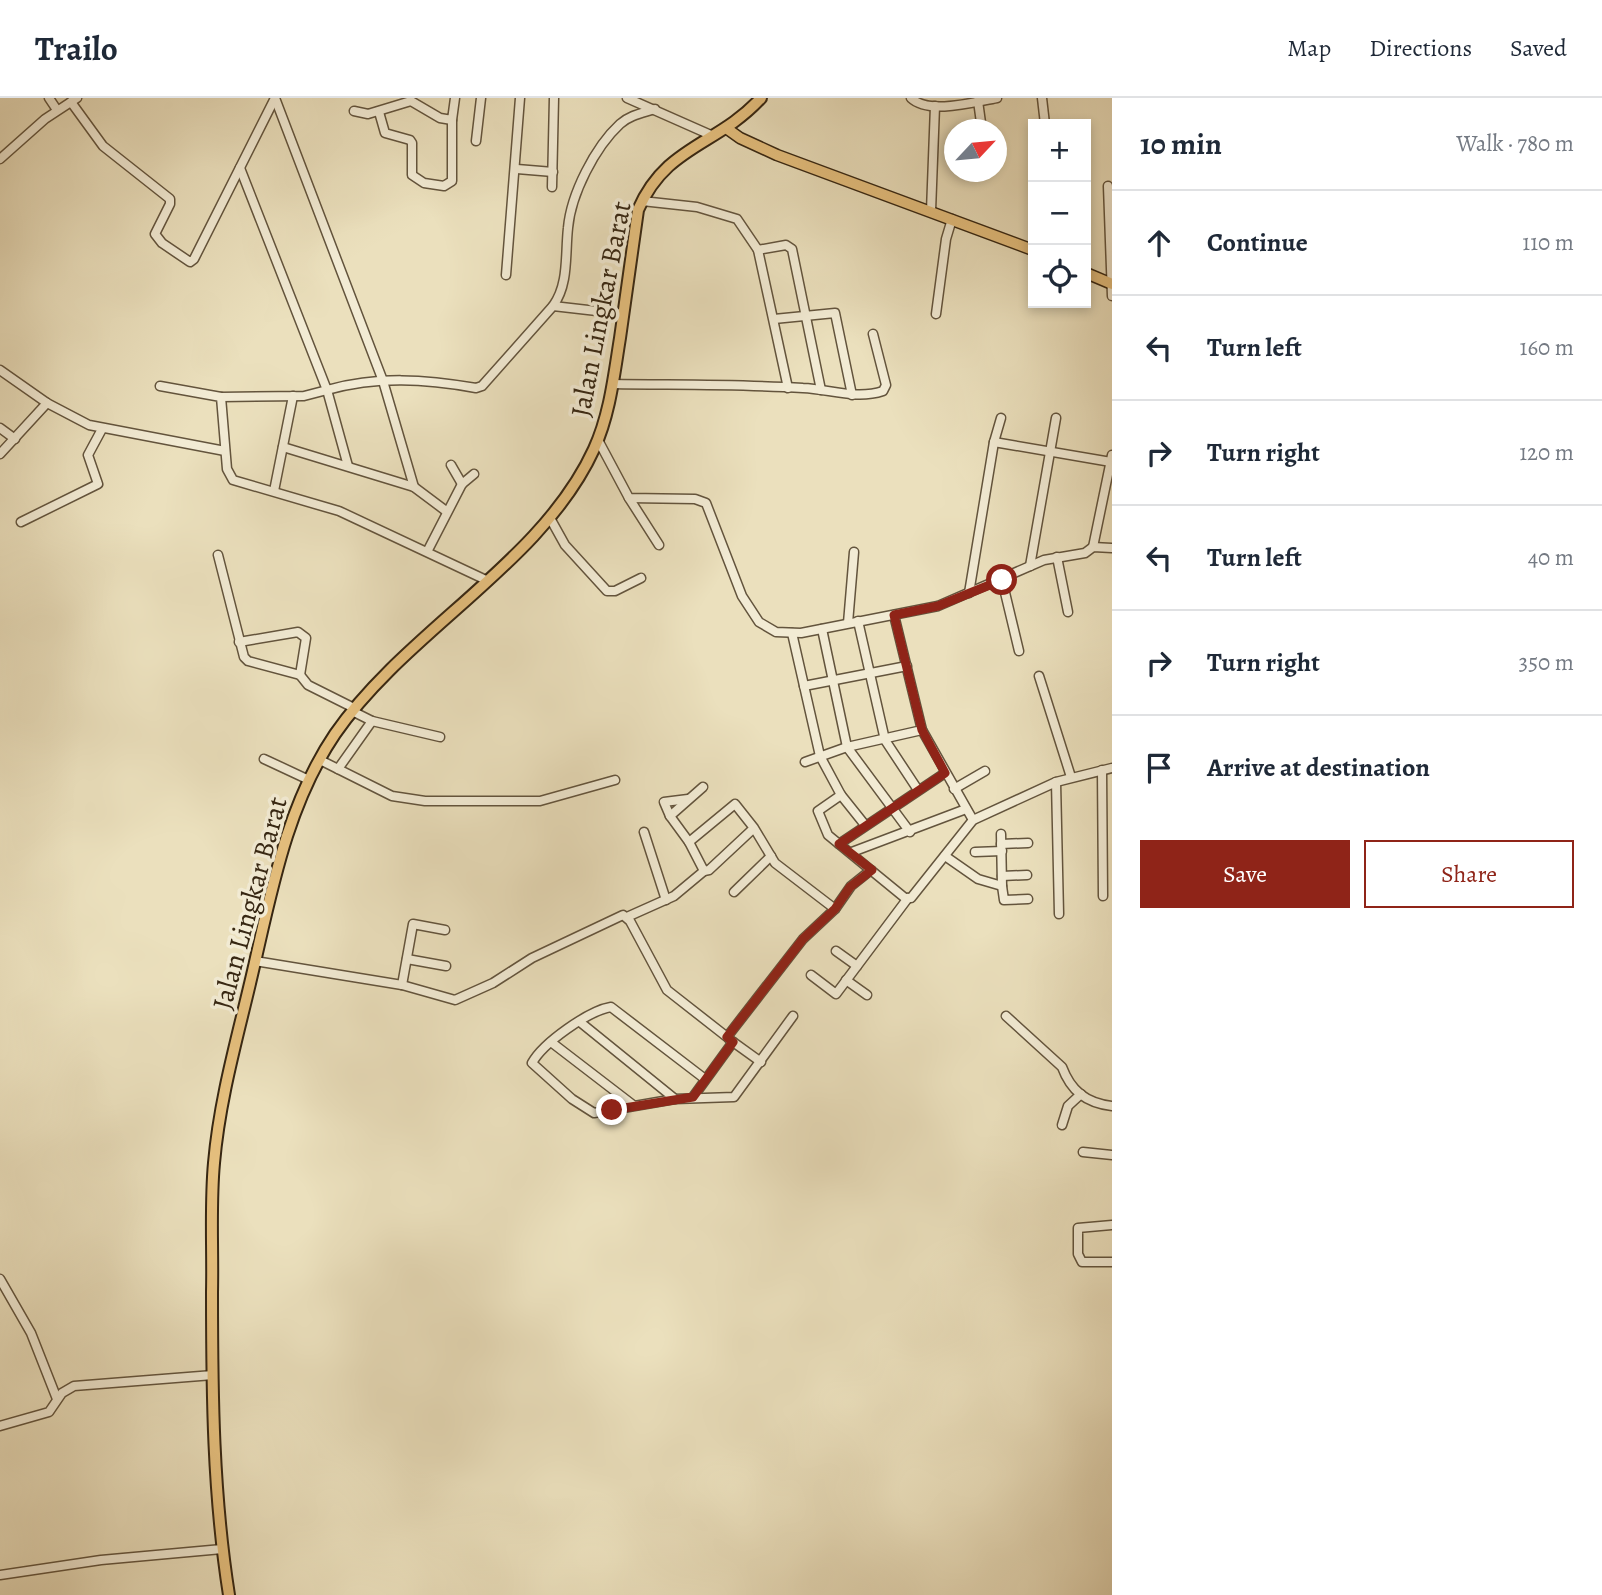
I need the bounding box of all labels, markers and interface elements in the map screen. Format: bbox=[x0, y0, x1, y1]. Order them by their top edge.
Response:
text: Trailo bbox=[35, 26, 118, 71]
text: Map bbox=[1287, 32, 1331, 64]
text: Directions bbox=[1369, 32, 1472, 64]
text: Saved bbox=[1510, 32, 1567, 64]
north arrow bbox=[944, 119, 1007, 182]
map controls bbox=[1028, 119, 1091, 308]
button: + bbox=[1028, 119, 1091, 182]
text: 10 min bbox=[1140, 124, 1222, 164]
text: Walk · 780 m bbox=[1456, 128, 1574, 159]
button: − bbox=[1028, 182, 1091, 245]
street label: Jalan Lingkar Barat bbox=[561, 198, 641, 420]
icon: ahead bbox=[1140, 224, 1178, 262]
text: Continue bbox=[1207, 225, 1308, 260]
text: 110 m bbox=[1522, 227, 1574, 258]
button: locate bbox=[1028, 245, 1091, 308]
icon: left bbox=[1140, 329, 1178, 367]
text: Turn left bbox=[1207, 330, 1302, 365]
text: 160 m bbox=[1520, 332, 1574, 363]
icon: right bbox=[1140, 434, 1178, 472]
text: Turn right bbox=[1207, 435, 1320, 470]
text: 120 m bbox=[1519, 437, 1574, 468]
icon: left bbox=[1140, 539, 1178, 577]
text: Turn left bbox=[1207, 540, 1302, 575]
text: 40 m bbox=[1528, 542, 1574, 573]
route start bbox=[986, 564, 1017, 595]
icon: right bbox=[1140, 644, 1178, 682]
text: Turn right bbox=[1207, 645, 1320, 680]
text: 350 m bbox=[1519, 647, 1574, 678]
icon: arrive bbox=[1140, 749, 1178, 787]
text: Arrive at destination bbox=[1207, 750, 1430, 785]
street label: Jalan Lingkar Barat bbox=[203, 793, 297, 1014]
button: Save bbox=[1140, 840, 1350, 908]
button: Share bbox=[1364, 840, 1574, 908]
route end bbox=[596, 1094, 627, 1125]

